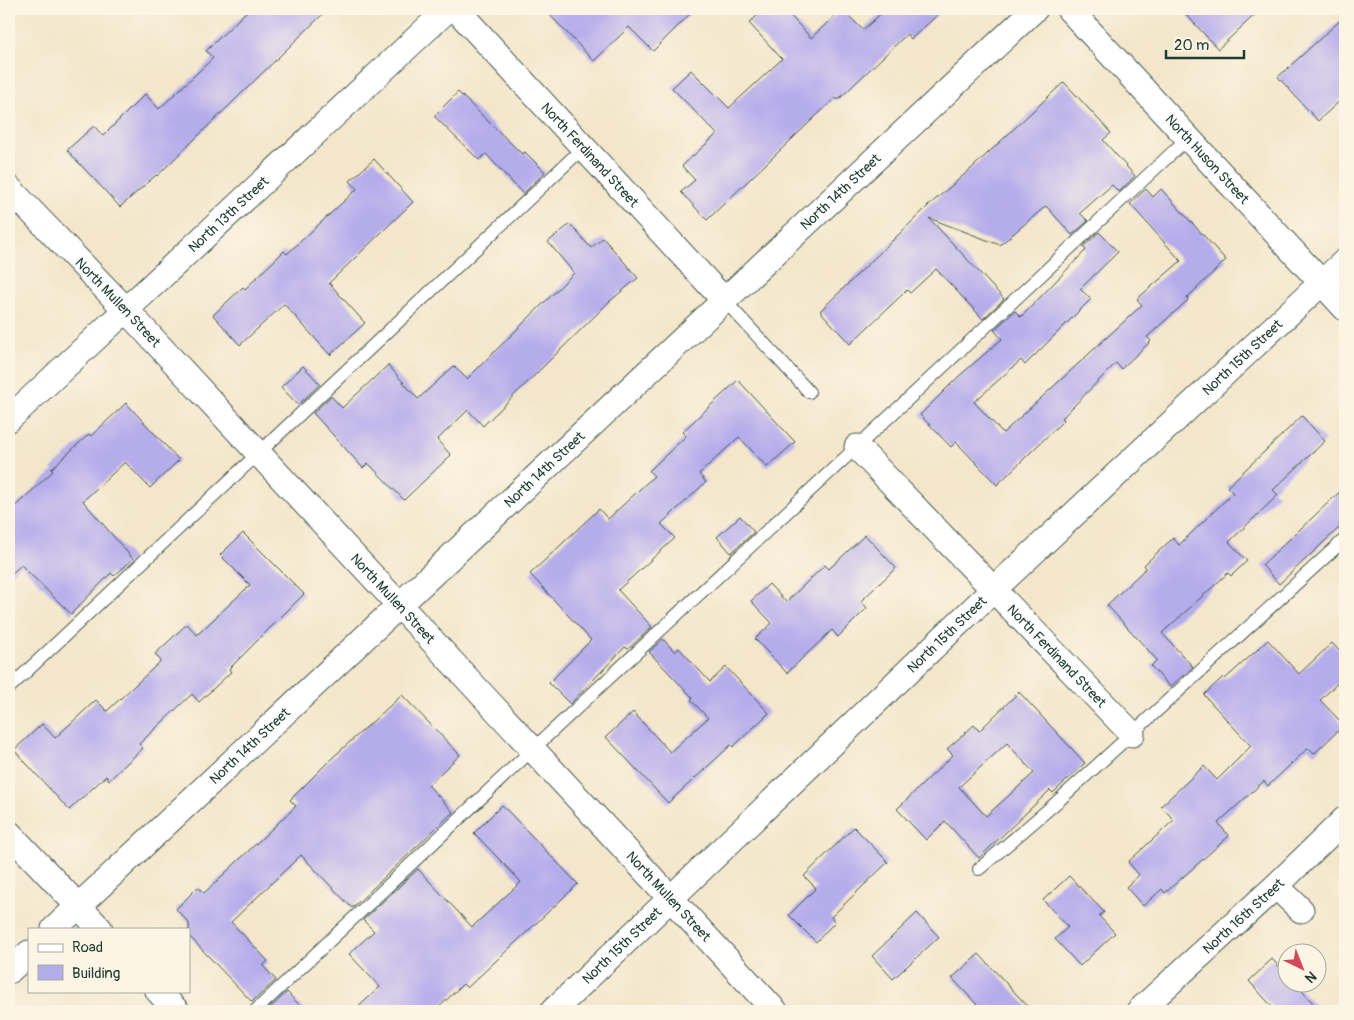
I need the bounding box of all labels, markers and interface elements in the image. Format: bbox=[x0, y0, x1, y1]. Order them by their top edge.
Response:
scale bar bbox=[1166, 28, 1244, 60]
text: 20 m bbox=[1174, 36, 1209, 55]
street label: North Ferdinand Street bbox=[537, 99, 642, 211]
street label: North Huson Street bbox=[1161, 111, 1253, 208]
street label: North 14th Street bbox=[797, 150, 885, 234]
street label: North 13th Street bbox=[185, 173, 273, 256]
street label: North Mullen Street bbox=[71, 254, 164, 351]
street label: North 15th Street bbox=[1199, 316, 1286, 399]
street label: North 14th Street bbox=[501, 428, 589, 512]
street label: North Mullen Street bbox=[347, 550, 439, 648]
street label: North 15th Street bbox=[904, 592, 991, 677]
street label: North Ferdinand Street bbox=[1003, 601, 1110, 711]
street label: North 14th Street bbox=[206, 704, 294, 788]
street label: North Mullen Street bbox=[623, 848, 715, 945]
street label: North 16th Street bbox=[1199, 875, 1288, 958]
street label: North 15th Street bbox=[579, 903, 666, 988]
legend bbox=[28, 928, 190, 992]
text: Road bbox=[72, 938, 103, 957]
north arrow bbox=[1276, 942, 1326, 992]
text: Building bbox=[72, 964, 120, 983]
text: N bbox=[1301, 968, 1320, 987]

